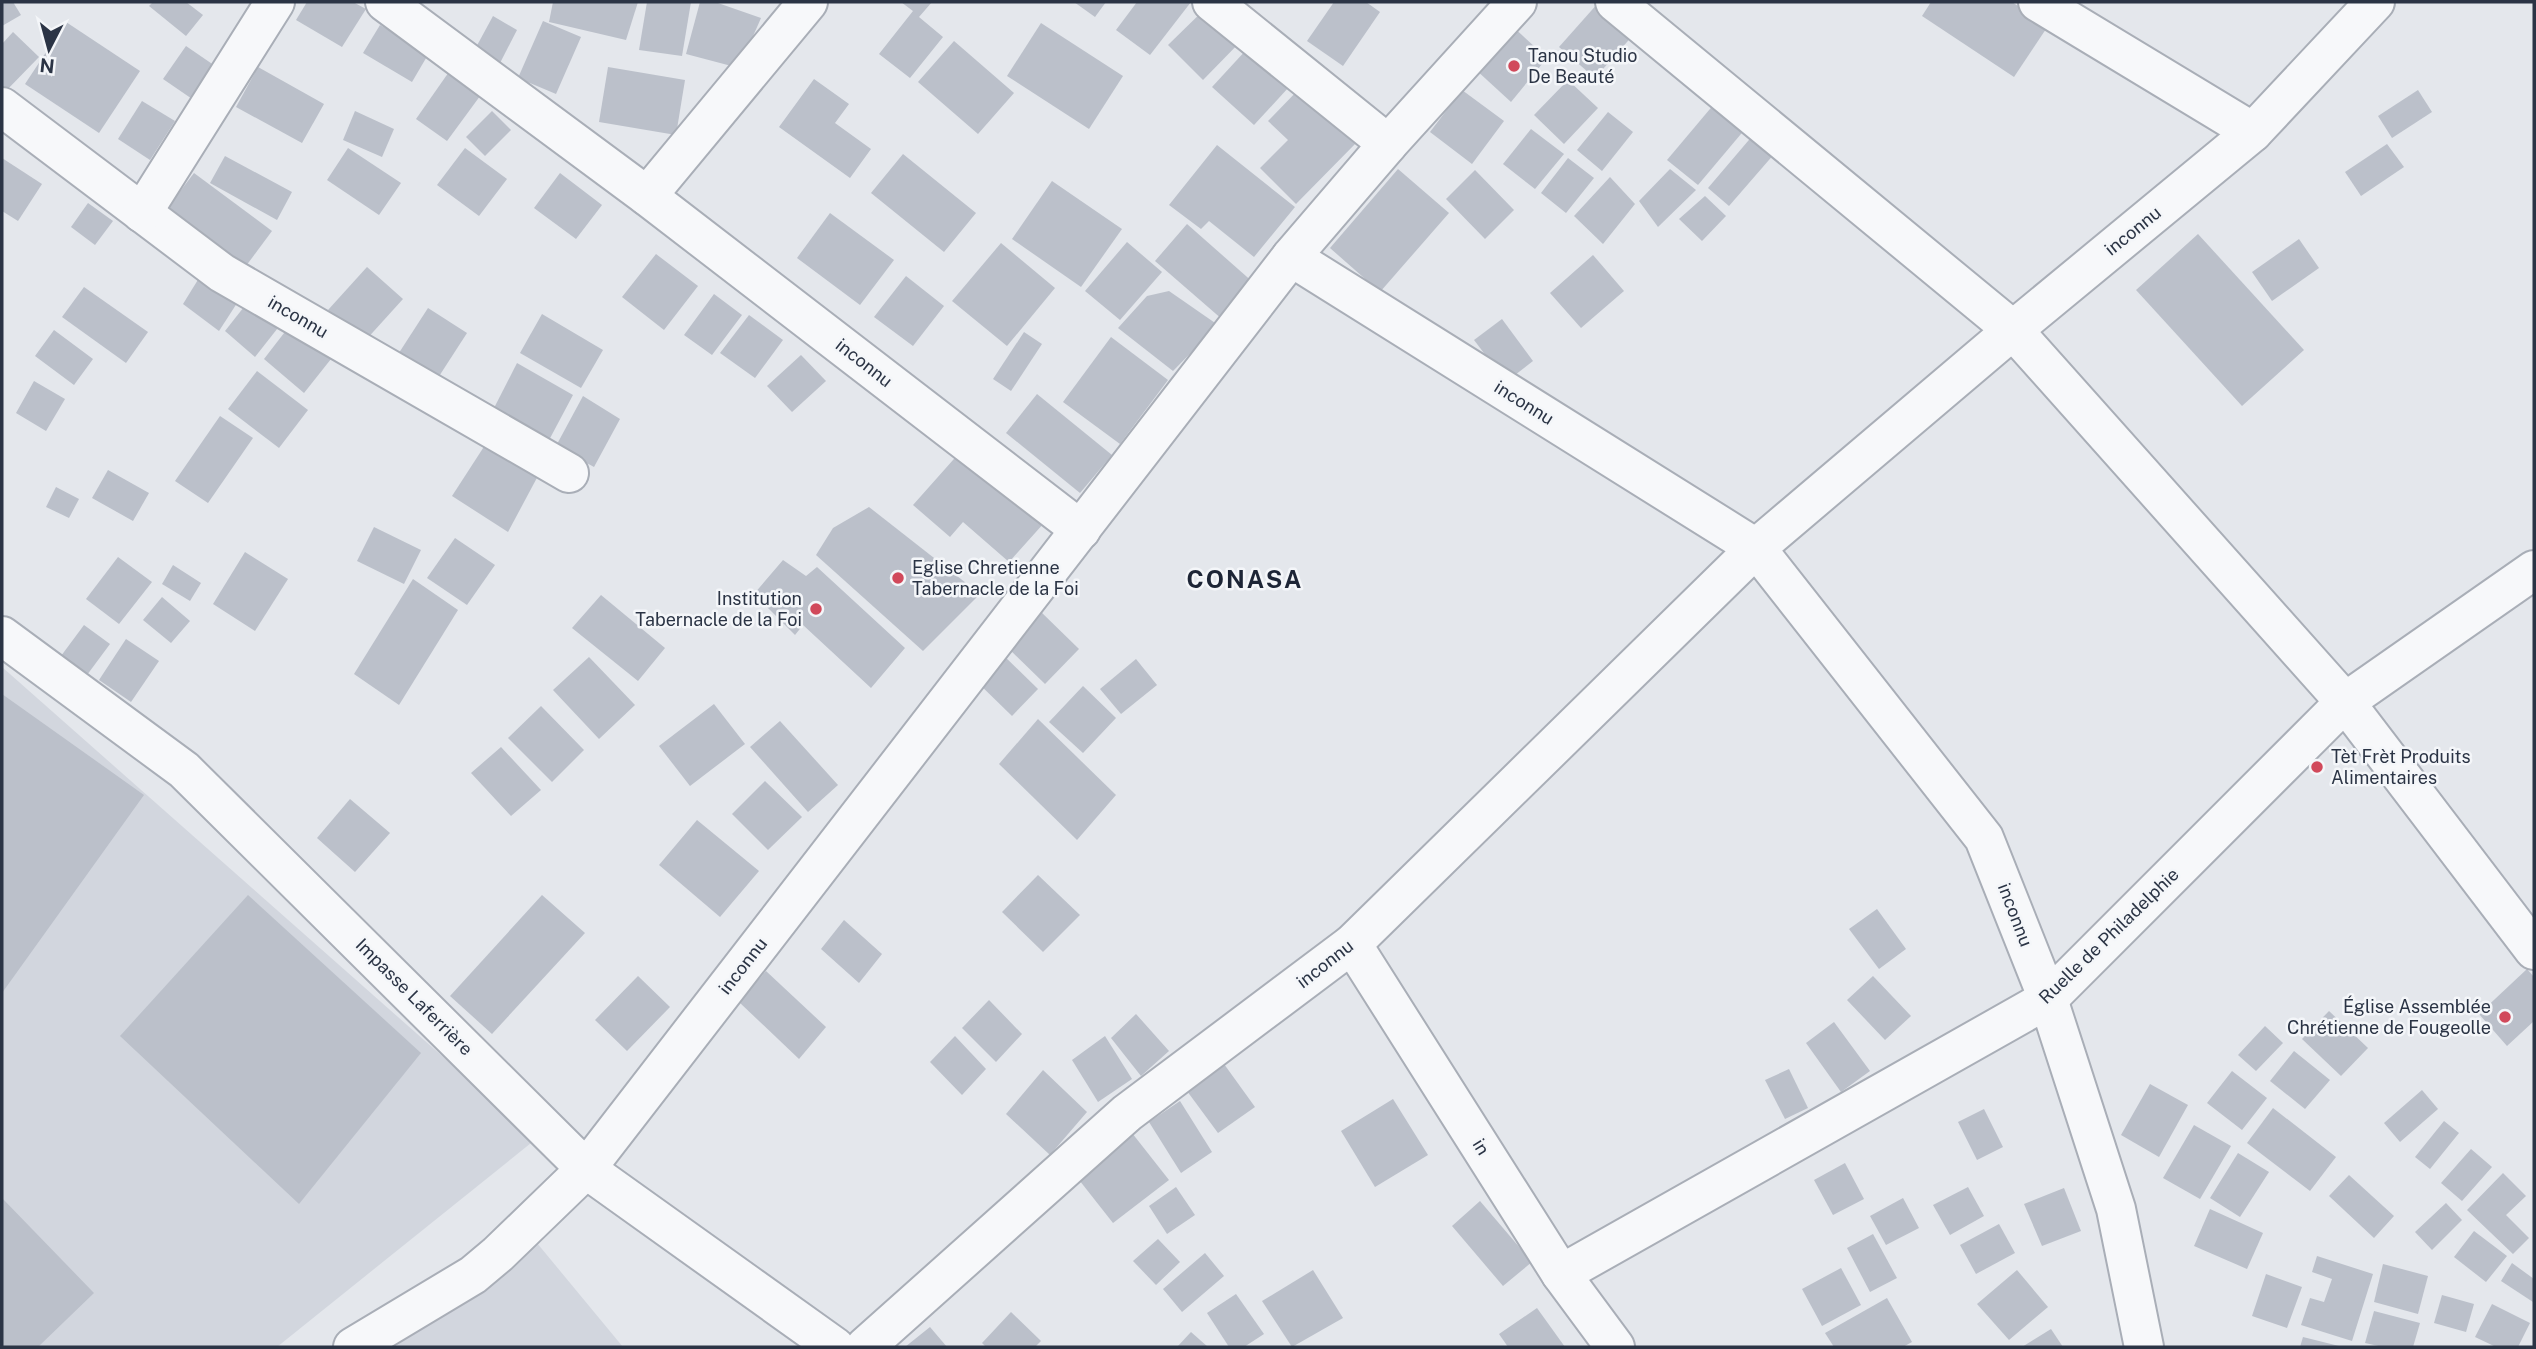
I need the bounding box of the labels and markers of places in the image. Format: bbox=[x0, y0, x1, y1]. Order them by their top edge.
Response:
place label: Tanou Studio De Beauté bbox=[1528, 45, 1637, 87]
marker: Tanou Studio De Beauté bbox=[1506, 58, 1522, 74]
place label: Eglise Chretienne Tabernacle de la Foi bbox=[912, 557, 1079, 599]
marker: Eglise Chretienne Tabernacle de la Foi bbox=[890, 570, 906, 586]
place label: Institution Tabernacle de la Foi bbox=[635, 588, 802, 630]
marker: Institution Tabernacle de la Foi bbox=[808, 601, 824, 617]
place label: Tèt Frèt Produits Alimentaires bbox=[2331, 746, 2471, 788]
marker: Tèt Frèt Produits Alimentaires bbox=[2309, 759, 2325, 775]
place label: Église Assemblée Chrétienne de Fougeolle bbox=[2287, 995, 2491, 1038]
marker: Église Assemblée Chrétienne de Fougeolle bbox=[2497, 1009, 2513, 1025]

